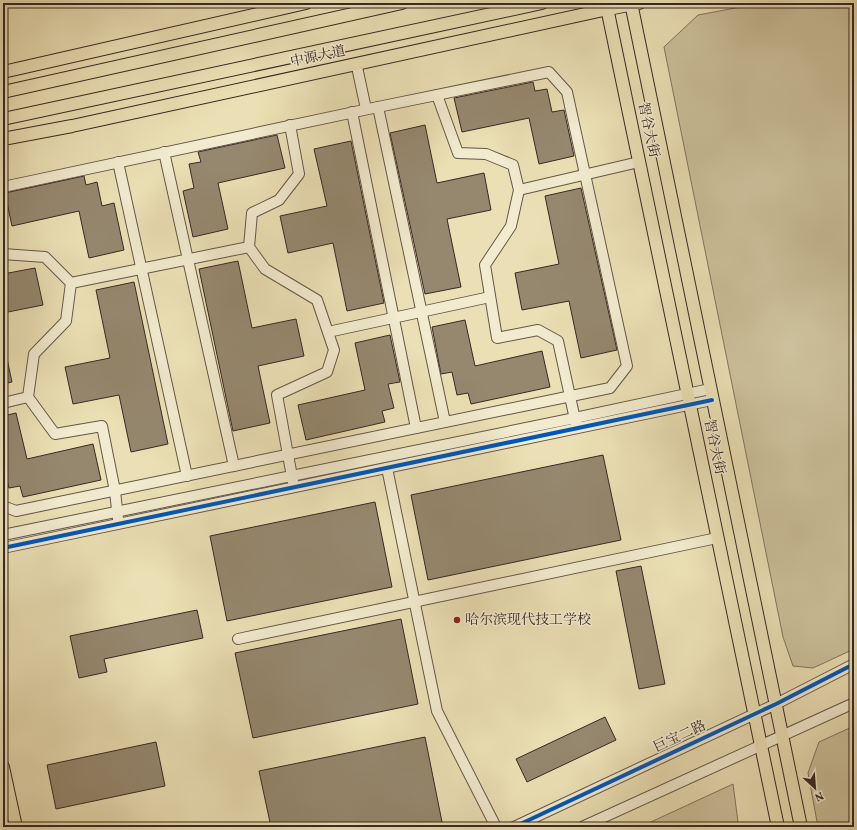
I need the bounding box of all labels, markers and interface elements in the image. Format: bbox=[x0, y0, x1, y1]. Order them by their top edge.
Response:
street label: 中源大道 bbox=[289, 42, 347, 72]
street label: 智谷大街 bbox=[633, 101, 663, 159]
street label: 智谷大街 bbox=[699, 418, 729, 476]
place label: 哈尔滨现代技工学校 bbox=[465, 611, 591, 630]
marker: 哈尔滨现代技工学校 bbox=[452, 615, 462, 625]
street label: 巨宝二路 bbox=[651, 717, 709, 757]
north arrow bbox=[795, 768, 835, 808]
text: N bbox=[812, 787, 826, 804]

